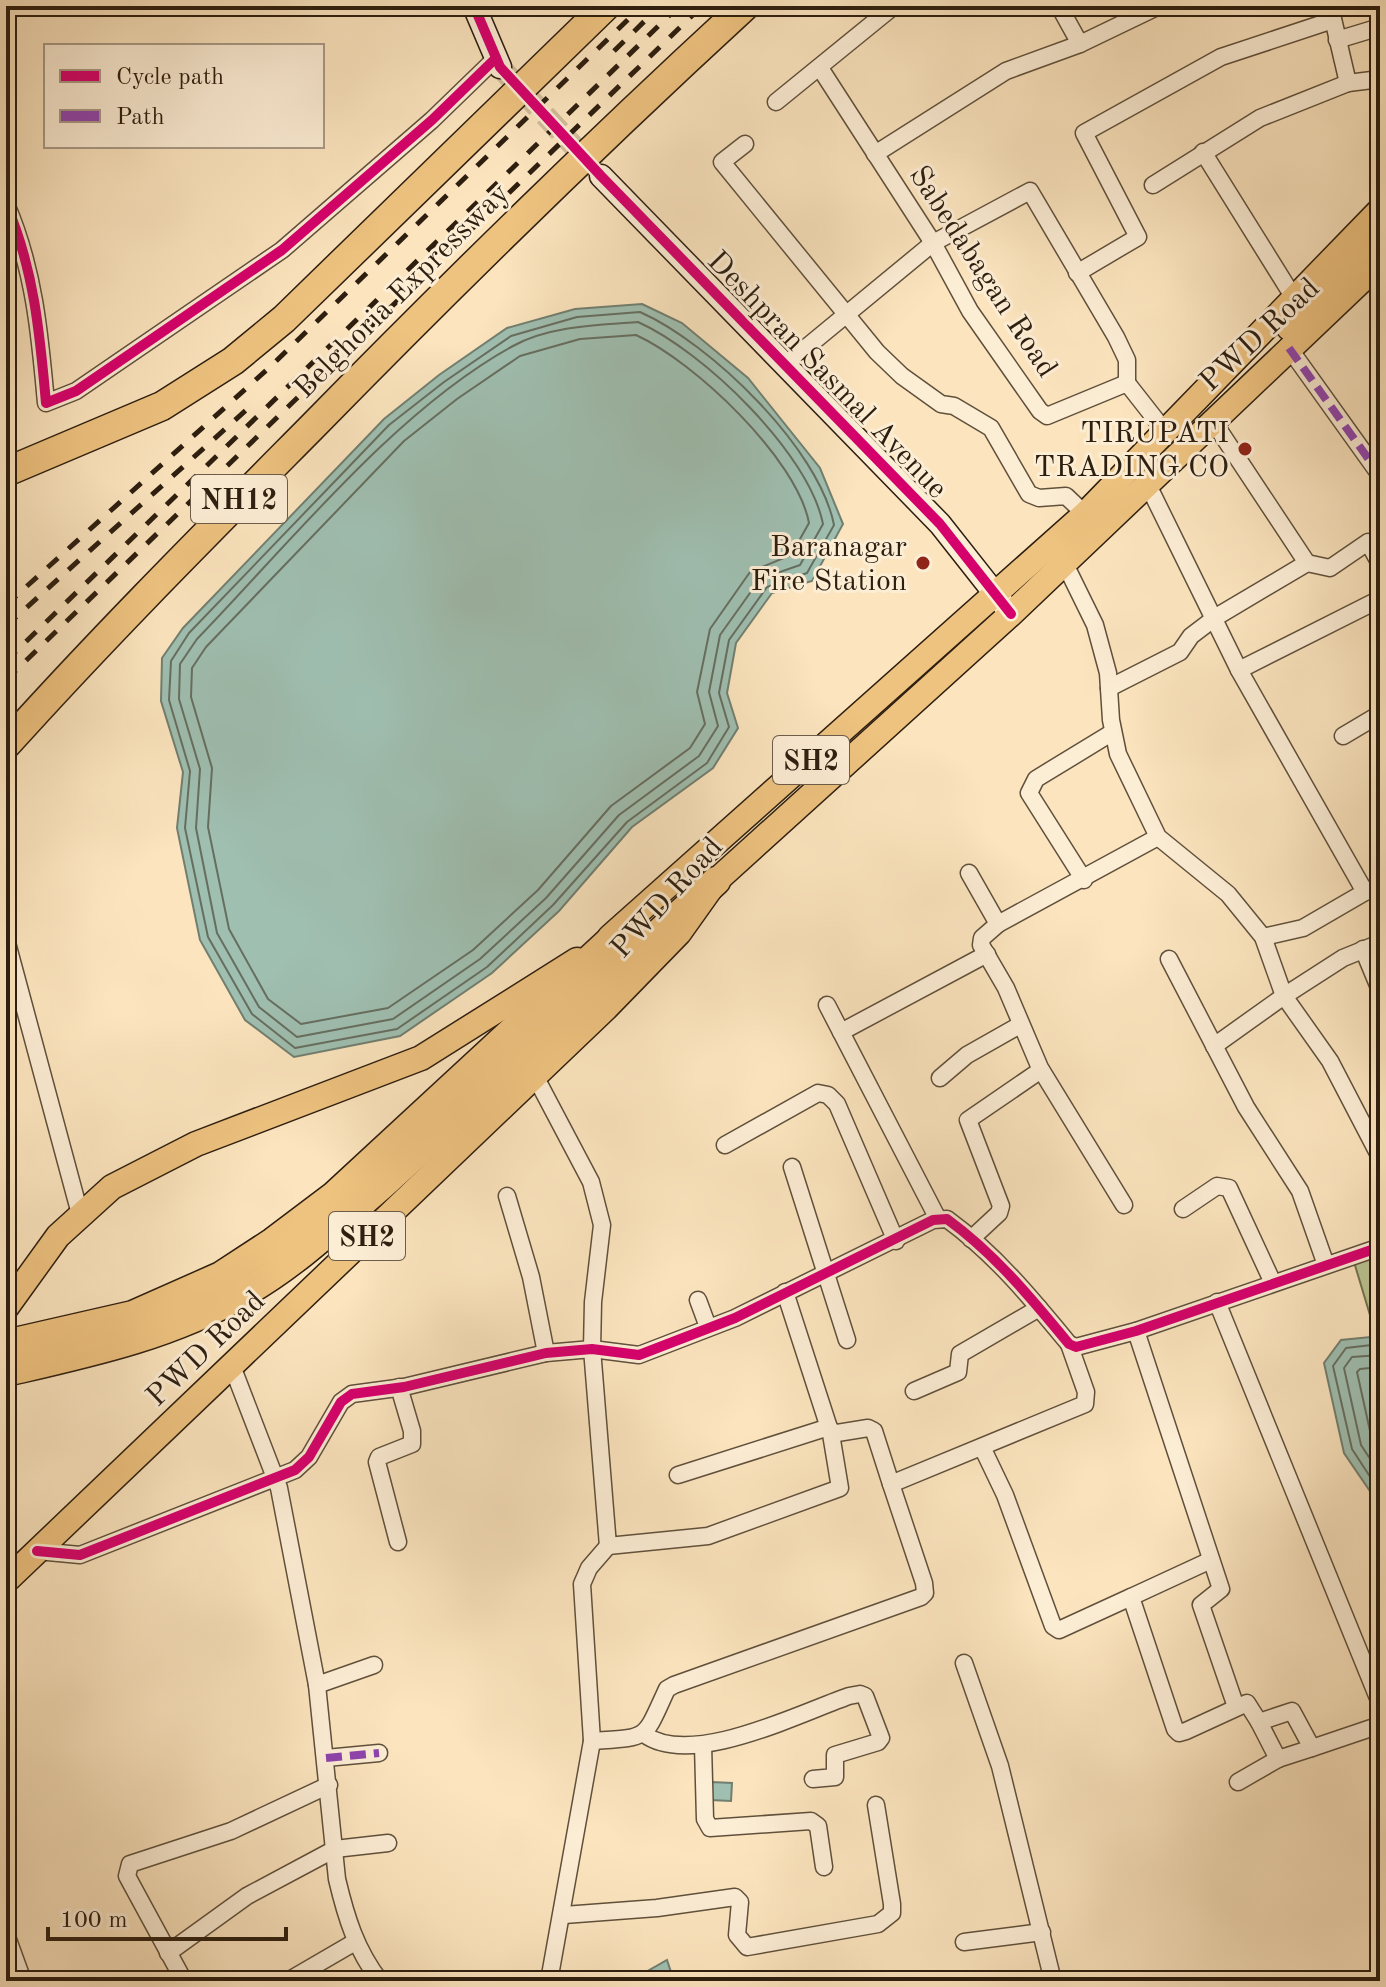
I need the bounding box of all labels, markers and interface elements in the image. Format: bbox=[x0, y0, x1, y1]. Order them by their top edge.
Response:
legend bbox=[44, 44, 324, 148]
text: Cycle path bbox=[116, 66, 224, 90]
text: Path bbox=[116, 106, 165, 130]
street label: Sabedabagan Road bbox=[903, 161, 1062, 383]
street label: Belghoria Expressway bbox=[289, 178, 516, 405]
street label: Deshpran Sasmal Avenue bbox=[701, 246, 952, 505]
street label: PWD Road bbox=[1195, 273, 1326, 398]
place label: TIRUPATI TRADING CO bbox=[1034, 419, 1229, 483]
marker: TIRUPATI TRADING CO bbox=[1236, 440, 1254, 458]
road number: NH12 bbox=[191, 475, 287, 523]
place label: Baranagar Fire Station bbox=[751, 533, 907, 597]
marker: Baranagar Fire Station bbox=[914, 554, 932, 572]
road number: SH2 bbox=[773, 736, 849, 784]
street label: PWD Road bbox=[606, 832, 729, 965]
road number: SH2 bbox=[329, 1212, 405, 1260]
street label: PWD Road bbox=[142, 1286, 271, 1413]
scale bar bbox=[48, 1891, 286, 1941]
text: 100 m bbox=[60, 1909, 128, 1933]

